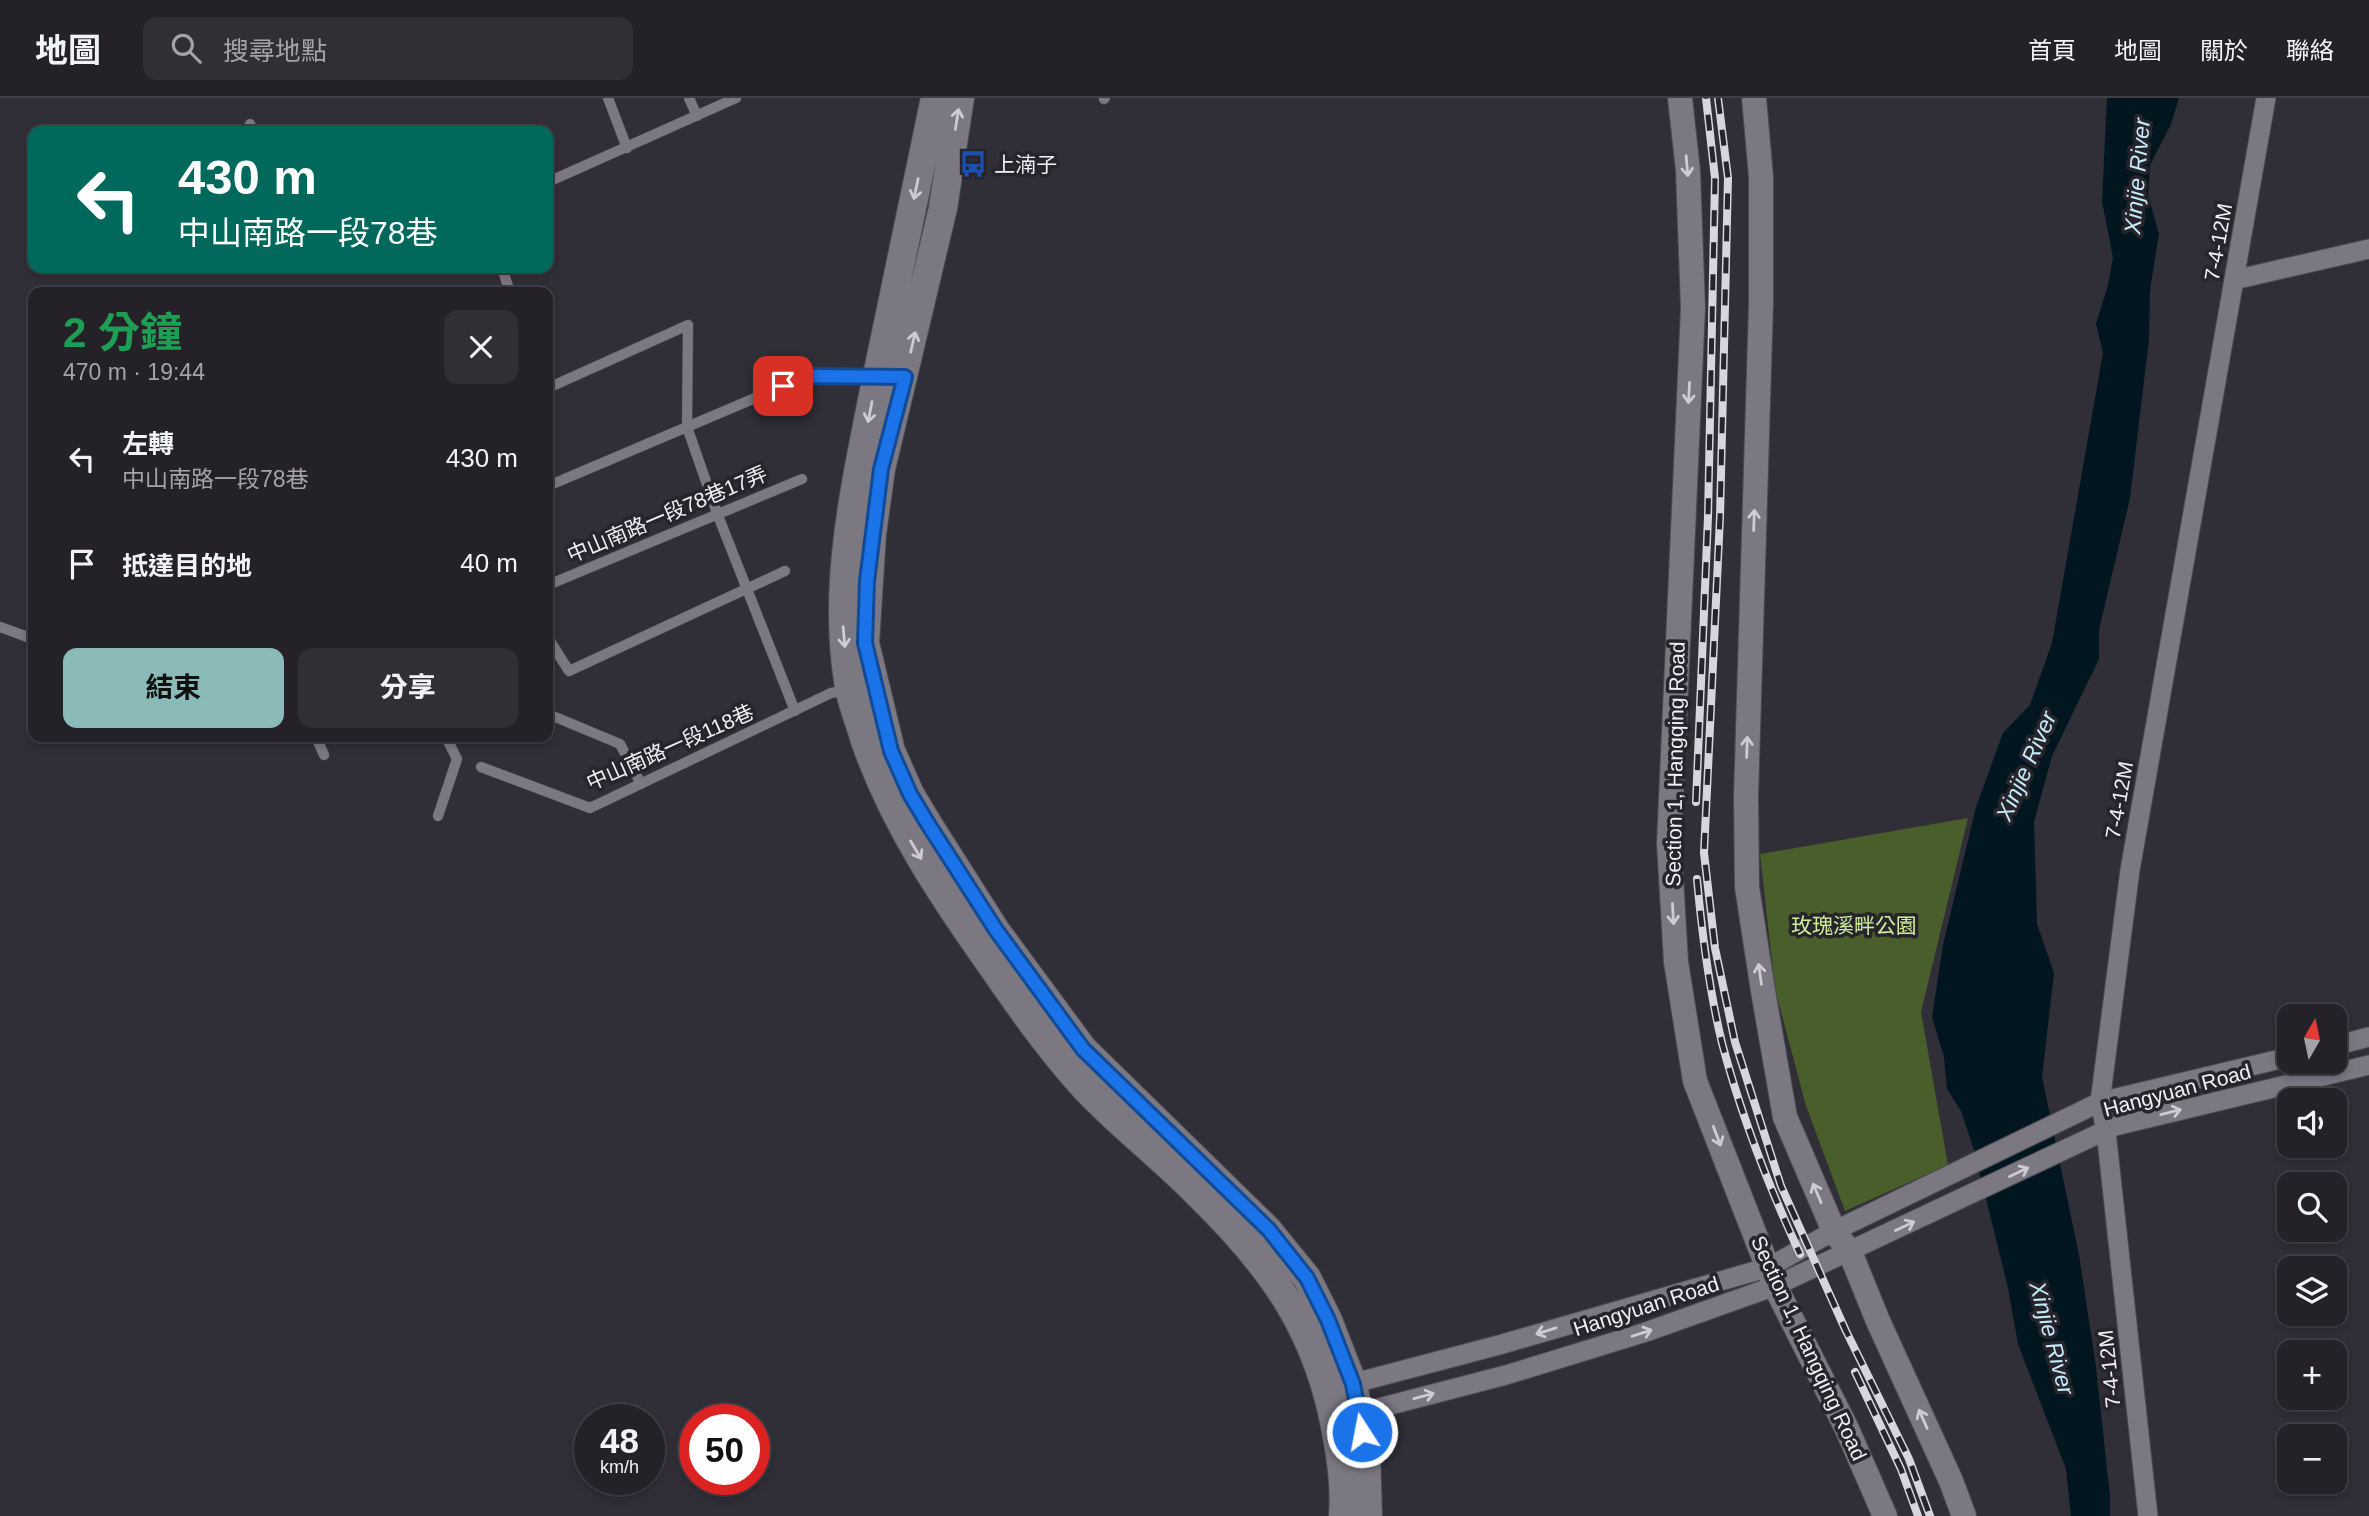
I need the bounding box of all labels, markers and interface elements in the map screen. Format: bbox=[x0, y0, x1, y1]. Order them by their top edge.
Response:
search box bbox=[143, 17, 633, 80]
icon: search bbox=[167, 29, 205, 67]
text: 地圖 bbox=[35, 32, 101, 69]
text: 搜尋地點 bbox=[223, 36, 327, 66]
text: 首頁 bbox=[2028, 37, 2076, 64]
text: 地圖 bbox=[2114, 37, 2162, 64]
text: 關於 bbox=[2200, 37, 2248, 64]
text: 聯絡 bbox=[2286, 37, 2334, 64]
one-way arrow bbox=[951, 108, 964, 131]
water label: Xinjie River bbox=[2119, 116, 2155, 236]
bus stop icon: 上湳子 bbox=[958, 149, 988, 179]
text: 430 m bbox=[178, 150, 317, 204]
place label: 上湳子 bbox=[994, 153, 1057, 176]
icon: left bbox=[63, 154, 154, 245]
one-way arrow bbox=[1681, 154, 1694, 177]
one-way arrow bbox=[908, 177, 922, 200]
street label: 7-4-12M bbox=[2200, 201, 2236, 283]
text: 中山南路一段78巷 bbox=[178, 215, 438, 251]
text: 2 分鐘 bbox=[63, 309, 182, 356]
button: close bbox=[444, 310, 518, 384]
one-way arrow bbox=[906, 331, 920, 354]
pin bbox=[753, 356, 813, 416]
text: 470 m · 19:44 bbox=[63, 359, 205, 385]
icon: arrive bbox=[764, 367, 802, 405]
one-way arrow bbox=[1682, 381, 1695, 404]
one-way arrow bbox=[862, 400, 876, 423]
text: 左轉 bbox=[122, 429, 174, 459]
icon: left bbox=[63, 440, 101, 478]
text: 430 m bbox=[446, 443, 518, 473]
street label: 中山南路一段78巷17弄 bbox=[564, 461, 770, 567]
text: 中山南路一段78巷 bbox=[122, 466, 309, 492]
one-way arrow bbox=[1748, 509, 1761, 532]
icon: arrive bbox=[63, 545, 101, 583]
text: 40 m bbox=[460, 548, 518, 578]
text: 抵達目的地 bbox=[122, 551, 252, 581]
one-way arrow bbox=[838, 625, 851, 647]
street label: Section 1, Hangqing Road bbox=[1661, 641, 1689, 887]
button: 結束 bbox=[63, 648, 284, 728]
button: 分享 bbox=[298, 648, 518, 728]
street label: 中山南路一段118巷 bbox=[583, 700, 757, 794]
water label: Xinjie River bbox=[1990, 706, 2062, 825]
one-way arrow bbox=[1740, 736, 1754, 759]
street label: 7-4-12M bbox=[2101, 759, 2137, 841]
one-way arrow bbox=[909, 839, 923, 859]
one-way arrow bbox=[1667, 902, 1680, 925]
park label: 玫瑰溪畔公園 bbox=[1791, 914, 1917, 937]
one-way arrow bbox=[1753, 963, 1766, 986]
north arrow bbox=[2277, 1004, 2347, 1074]
map controls bbox=[2277, 1004, 2347, 1494]
street label: Hangyuan Road bbox=[2101, 1059, 2253, 1121]
button: sound bbox=[2277, 1088, 2347, 1158]
one-way arrow bbox=[2159, 1105, 2182, 1119]
one-way arrow bbox=[1711, 1125, 1724, 1146]
one-way arrow bbox=[2008, 1164, 2029, 1178]
button: search bbox=[2277, 1172, 2347, 1242]
one-way arrow bbox=[1810, 1182, 1823, 1204]
one-way arrow bbox=[1894, 1219, 1915, 1232]
street label: Section 1, Hangqing Road bbox=[1747, 1232, 1871, 1464]
button: layers bbox=[2277, 1256, 2347, 1326]
street label: Hangyuan Road bbox=[1570, 1272, 1722, 1340]
water label: Xinjie River bbox=[2024, 1277, 2080, 1399]
one-way arrow bbox=[1536, 1326, 1558, 1339]
one-way arrow bbox=[1631, 1326, 1653, 1338]
street label: 7-4-12M bbox=[2093, 1329, 2125, 1409]
button: + bbox=[2277, 1340, 2347, 1410]
one-way arrow bbox=[1412, 1389, 1435, 1402]
position arrow bbox=[1325, 1395, 1399, 1469]
speed limit sign: 50 bbox=[679, 1404, 770, 1495]
one-way arrow bbox=[1916, 1408, 1929, 1430]
text: 48 bbox=[600, 1421, 639, 1460]
button: − bbox=[2277, 1424, 2347, 1494]
text: km/h bbox=[600, 1457, 639, 1477]

